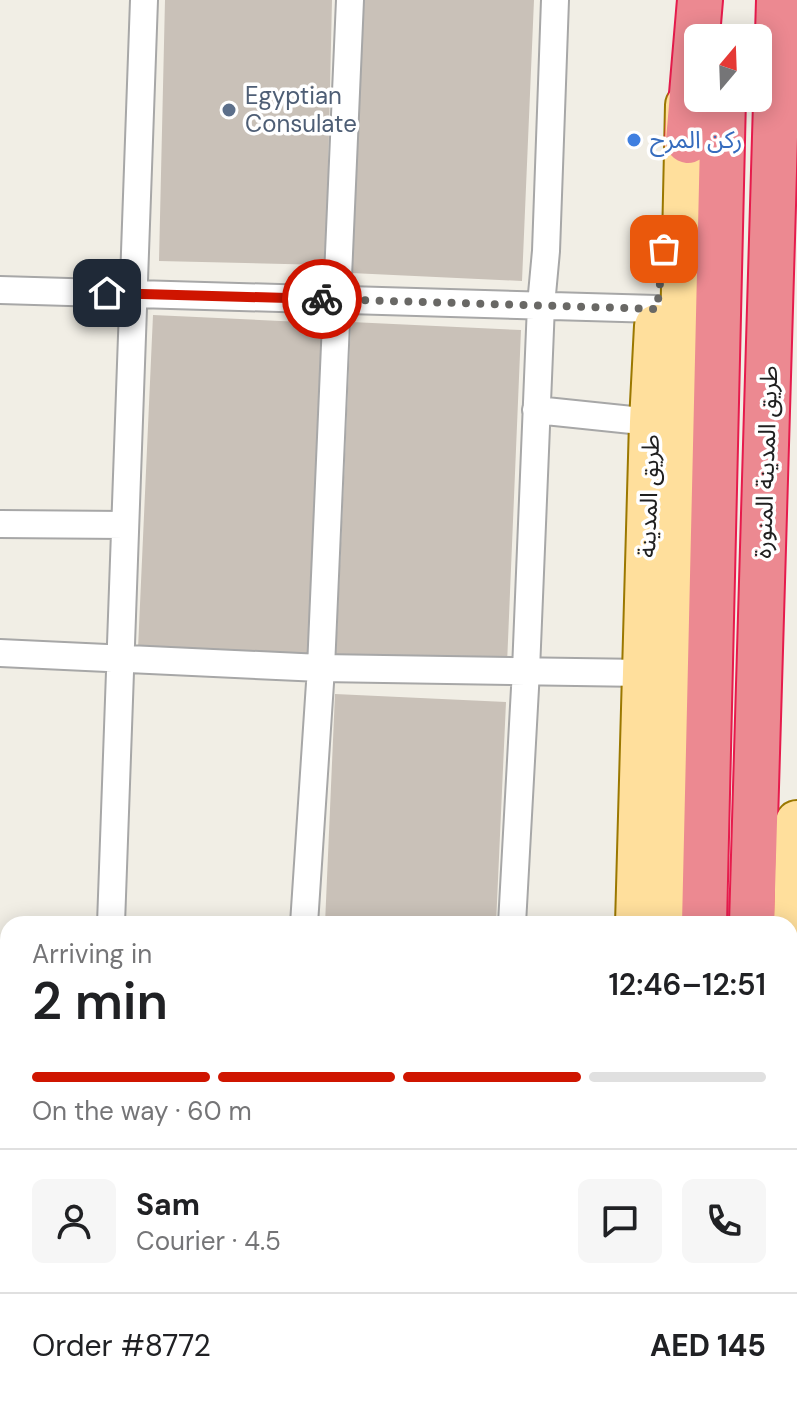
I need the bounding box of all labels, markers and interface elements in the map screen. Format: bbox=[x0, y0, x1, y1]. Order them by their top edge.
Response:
north arrow bbox=[684, 24, 772, 112]
map controls bbox=[684, 24, 772, 112]
place label: Egyptian Consulate bbox=[245, 80, 357, 139]
marker: Egyptian Consulate bbox=[220, 101, 238, 119]
place label: ركن المرح bbox=[650, 124, 742, 157]
marker: ركن المرح bbox=[625, 131, 643, 149]
pin bbox=[630, 215, 698, 283]
icon: bag bbox=[642, 227, 686, 271]
pin bbox=[73, 259, 141, 327]
courier bbox=[282, 259, 362, 339]
icon: home bbox=[85, 271, 129, 315]
icon: bike bbox=[300, 277, 344, 321]
street label: طريق المدينة المنورة bbox=[747, 365, 784, 559]
street label: طريق المدينة bbox=[631, 434, 666, 558]
text: Arriving in bbox=[32, 937, 152, 971]
text: 12:46–12:51 bbox=[608, 965, 766, 1004]
text: 2 min bbox=[32, 967, 168, 1035]
text: On the way · 60 m bbox=[32, 1094, 252, 1128]
button: person bbox=[32, 1179, 116, 1263]
button: chat bbox=[578, 1179, 662, 1263]
button: phone bbox=[682, 1179, 766, 1263]
text: Sam bbox=[136, 1185, 200, 1224]
text: Courier · 4.5 bbox=[136, 1224, 281, 1258]
text: Order #8772 bbox=[32, 1326, 211, 1365]
text: AED 145 bbox=[650, 1326, 766, 1365]

